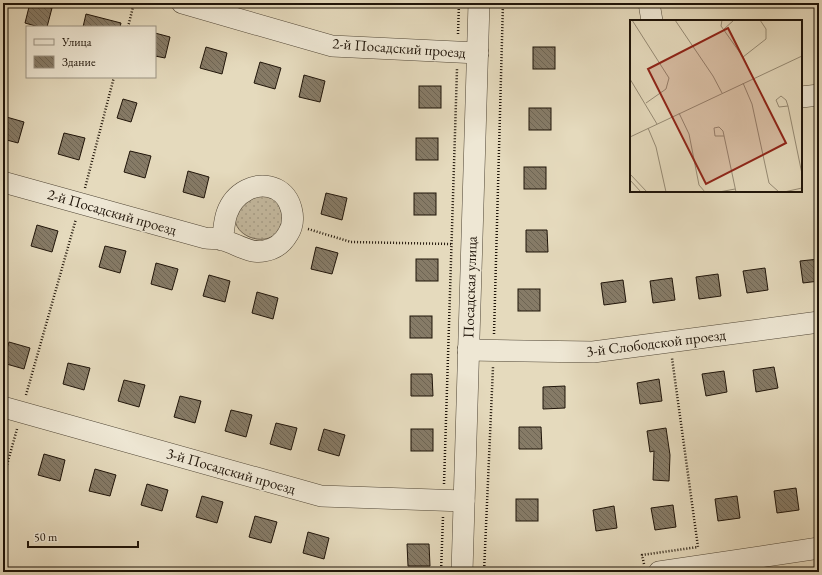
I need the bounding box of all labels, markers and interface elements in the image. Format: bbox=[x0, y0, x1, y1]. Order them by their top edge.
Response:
inset map bbox=[630, 20, 802, 192]
legend bbox=[26, 26, 156, 78]
street label: 2-й Посадский проезд bbox=[332, 33, 467, 62]
text: Улица bbox=[61, 34, 92, 50]
text: Здание bbox=[62, 54, 96, 70]
street label: 2-й Посадский проезд bbox=[45, 184, 179, 239]
street label: Посадская улица bbox=[458, 236, 481, 338]
street label: 3-й Слободской проезд bbox=[585, 324, 727, 360]
street label: 3-й Посадский проезд bbox=[164, 443, 298, 498]
scale bar bbox=[28, 523, 138, 549]
text: 50 m bbox=[34, 529, 58, 545]

